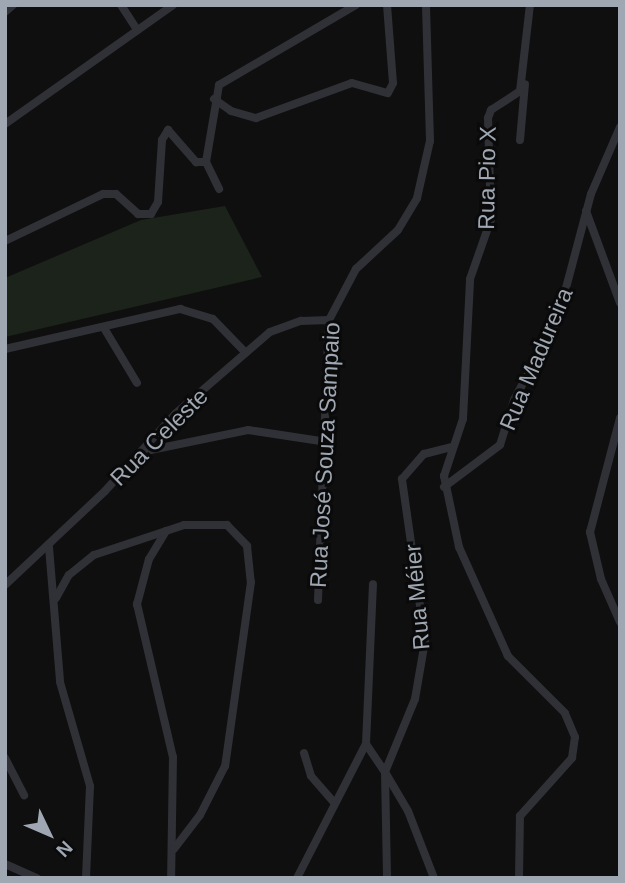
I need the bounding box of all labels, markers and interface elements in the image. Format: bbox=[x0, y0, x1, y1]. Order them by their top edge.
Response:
street label: Rua Pio X bbox=[472, 126, 502, 230]
street label: Rua Madureira bbox=[494, 284, 578, 434]
street label: Rua José Souza Sampaio bbox=[304, 321, 346, 589]
street label: Rua Celeste bbox=[104, 382, 214, 492]
street label: Rua Méier bbox=[399, 543, 435, 651]
north arrow bbox=[14, 799, 84, 869]
text: N bbox=[52, 837, 77, 861]

